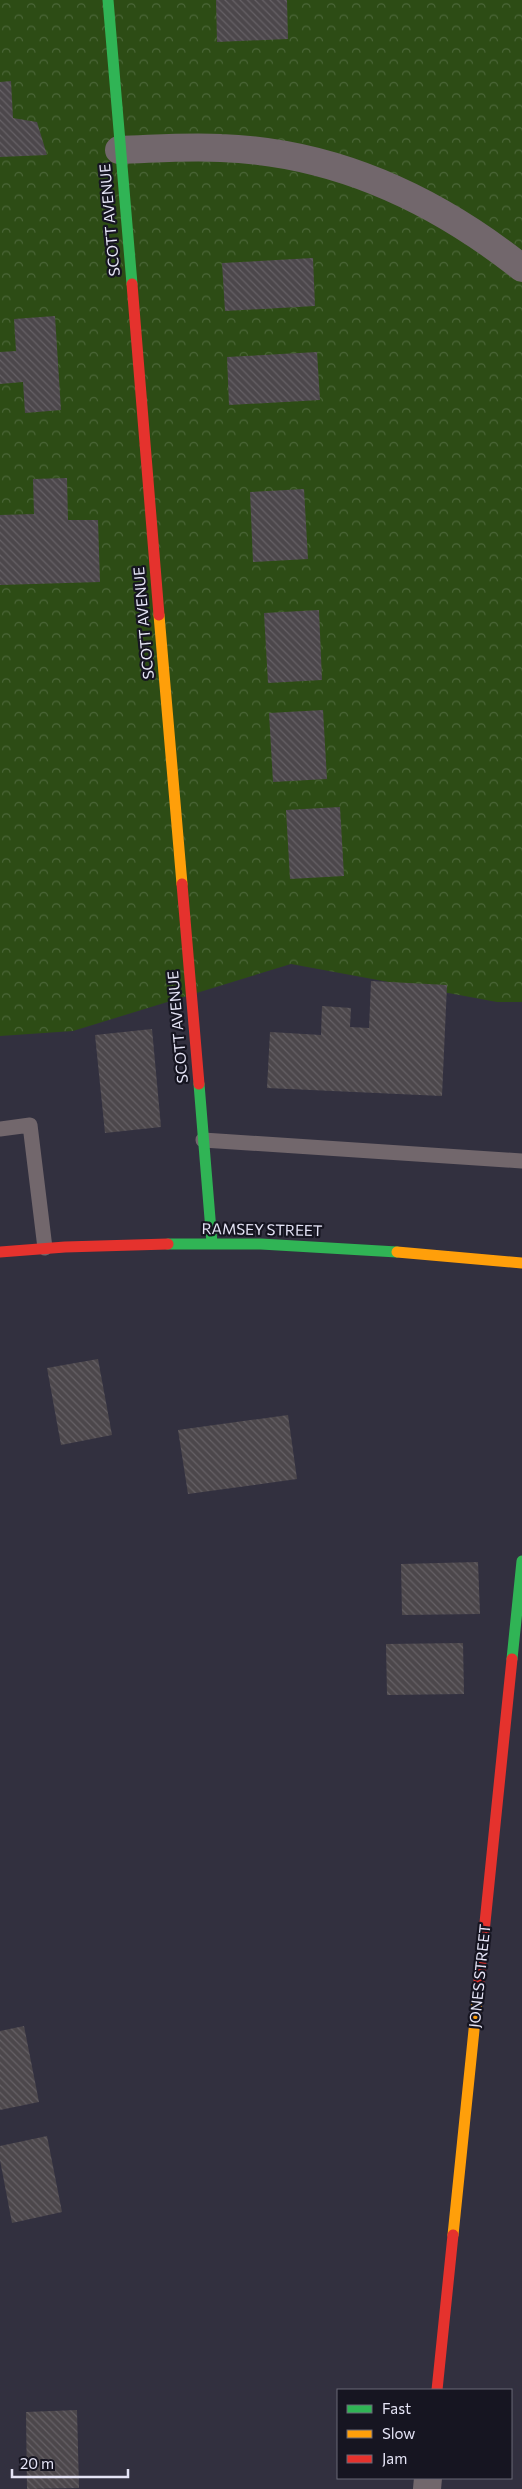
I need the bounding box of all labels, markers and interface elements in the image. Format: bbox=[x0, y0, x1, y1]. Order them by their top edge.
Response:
street label: SCOTT AVENUE bbox=[95, 163, 123, 277]
street label: SCOTT AVENUE bbox=[129, 566, 157, 680]
street label: SCOTT AVENUE bbox=[163, 970, 191, 1084]
street label: RAMSEY STREET bbox=[201, 1219, 323, 1239]
street label: JONES STREET bbox=[465, 1923, 493, 2029]
legend bbox=[337, 2389, 512, 2479]
text: Fast bbox=[382, 2399, 411, 2417]
text: Slow bbox=[382, 2424, 415, 2442]
scale bar bbox=[12, 2446, 129, 2478]
text: Jam bbox=[382, 2449, 407, 2467]
text: 20 m bbox=[20, 2454, 54, 2472]

